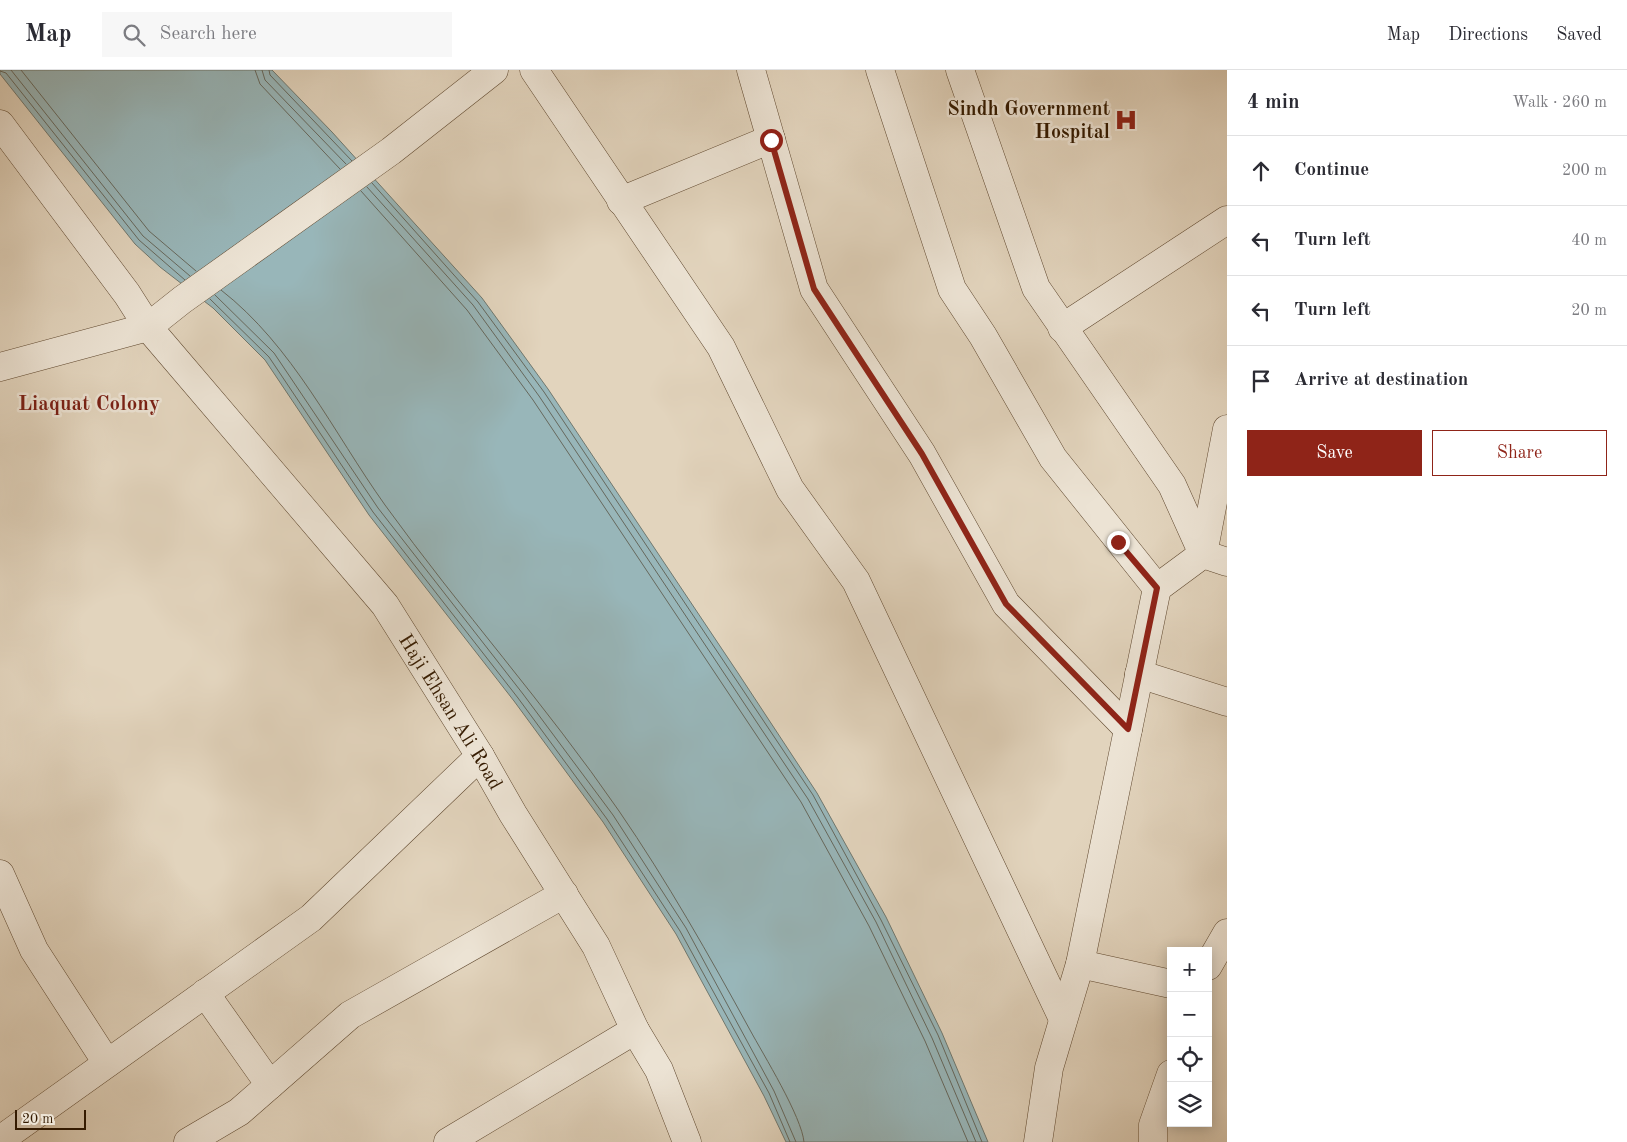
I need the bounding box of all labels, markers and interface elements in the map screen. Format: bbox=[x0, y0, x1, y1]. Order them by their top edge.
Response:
search box bbox=[102, 12, 452, 57]
icon: search bbox=[120, 21, 148, 49]
text: Map bbox=[25, 23, 72, 47]
text: Search here bbox=[160, 25, 257, 44]
text: Map bbox=[1387, 26, 1420, 44]
text: Directions bbox=[1448, 26, 1528, 44]
text: Saved bbox=[1556, 26, 1602, 44]
text: 4 min bbox=[1247, 92, 1300, 113]
text: Walk · 260 m bbox=[1512, 95, 1607, 111]
place label: Sindh Government Hospital bbox=[947, 100, 1110, 143]
hospital icon: Sindh Government Hospital bbox=[1113, 107, 1139, 133]
route start bbox=[760, 129, 783, 152]
icon: ahead bbox=[1247, 157, 1275, 185]
text: Continue bbox=[1294, 161, 1369, 180]
text: 200 m bbox=[1562, 163, 1607, 179]
icon: left bbox=[1247, 227, 1275, 255]
text: Turn left bbox=[1294, 231, 1371, 250]
text: 40 m bbox=[1571, 233, 1607, 249]
icon: left bbox=[1247, 297, 1275, 325]
text: Turn left bbox=[1294, 301, 1371, 320]
text: 20 m bbox=[1571, 303, 1607, 319]
icon: arrive bbox=[1247, 367, 1275, 395]
text: Arrive at destination bbox=[1294, 371, 1468, 390]
district label: Liaquat Colony bbox=[18, 394, 160, 415]
button: Save bbox=[1247, 430, 1422, 476]
button: Share bbox=[1432, 430, 1607, 476]
route end bbox=[1107, 531, 1130, 554]
street label: Haji Ehsan Ali Road bbox=[394, 631, 505, 794]
map controls bbox=[1167, 947, 1212, 1127]
button: + bbox=[1167, 947, 1212, 992]
button: − bbox=[1167, 992, 1212, 1037]
button: locate bbox=[1167, 1037, 1212, 1082]
button: layers bbox=[1167, 1082, 1212, 1127]
scale bar bbox=[15, 1107, 86, 1130]
text: 20 m bbox=[22, 1112, 53, 1126]

